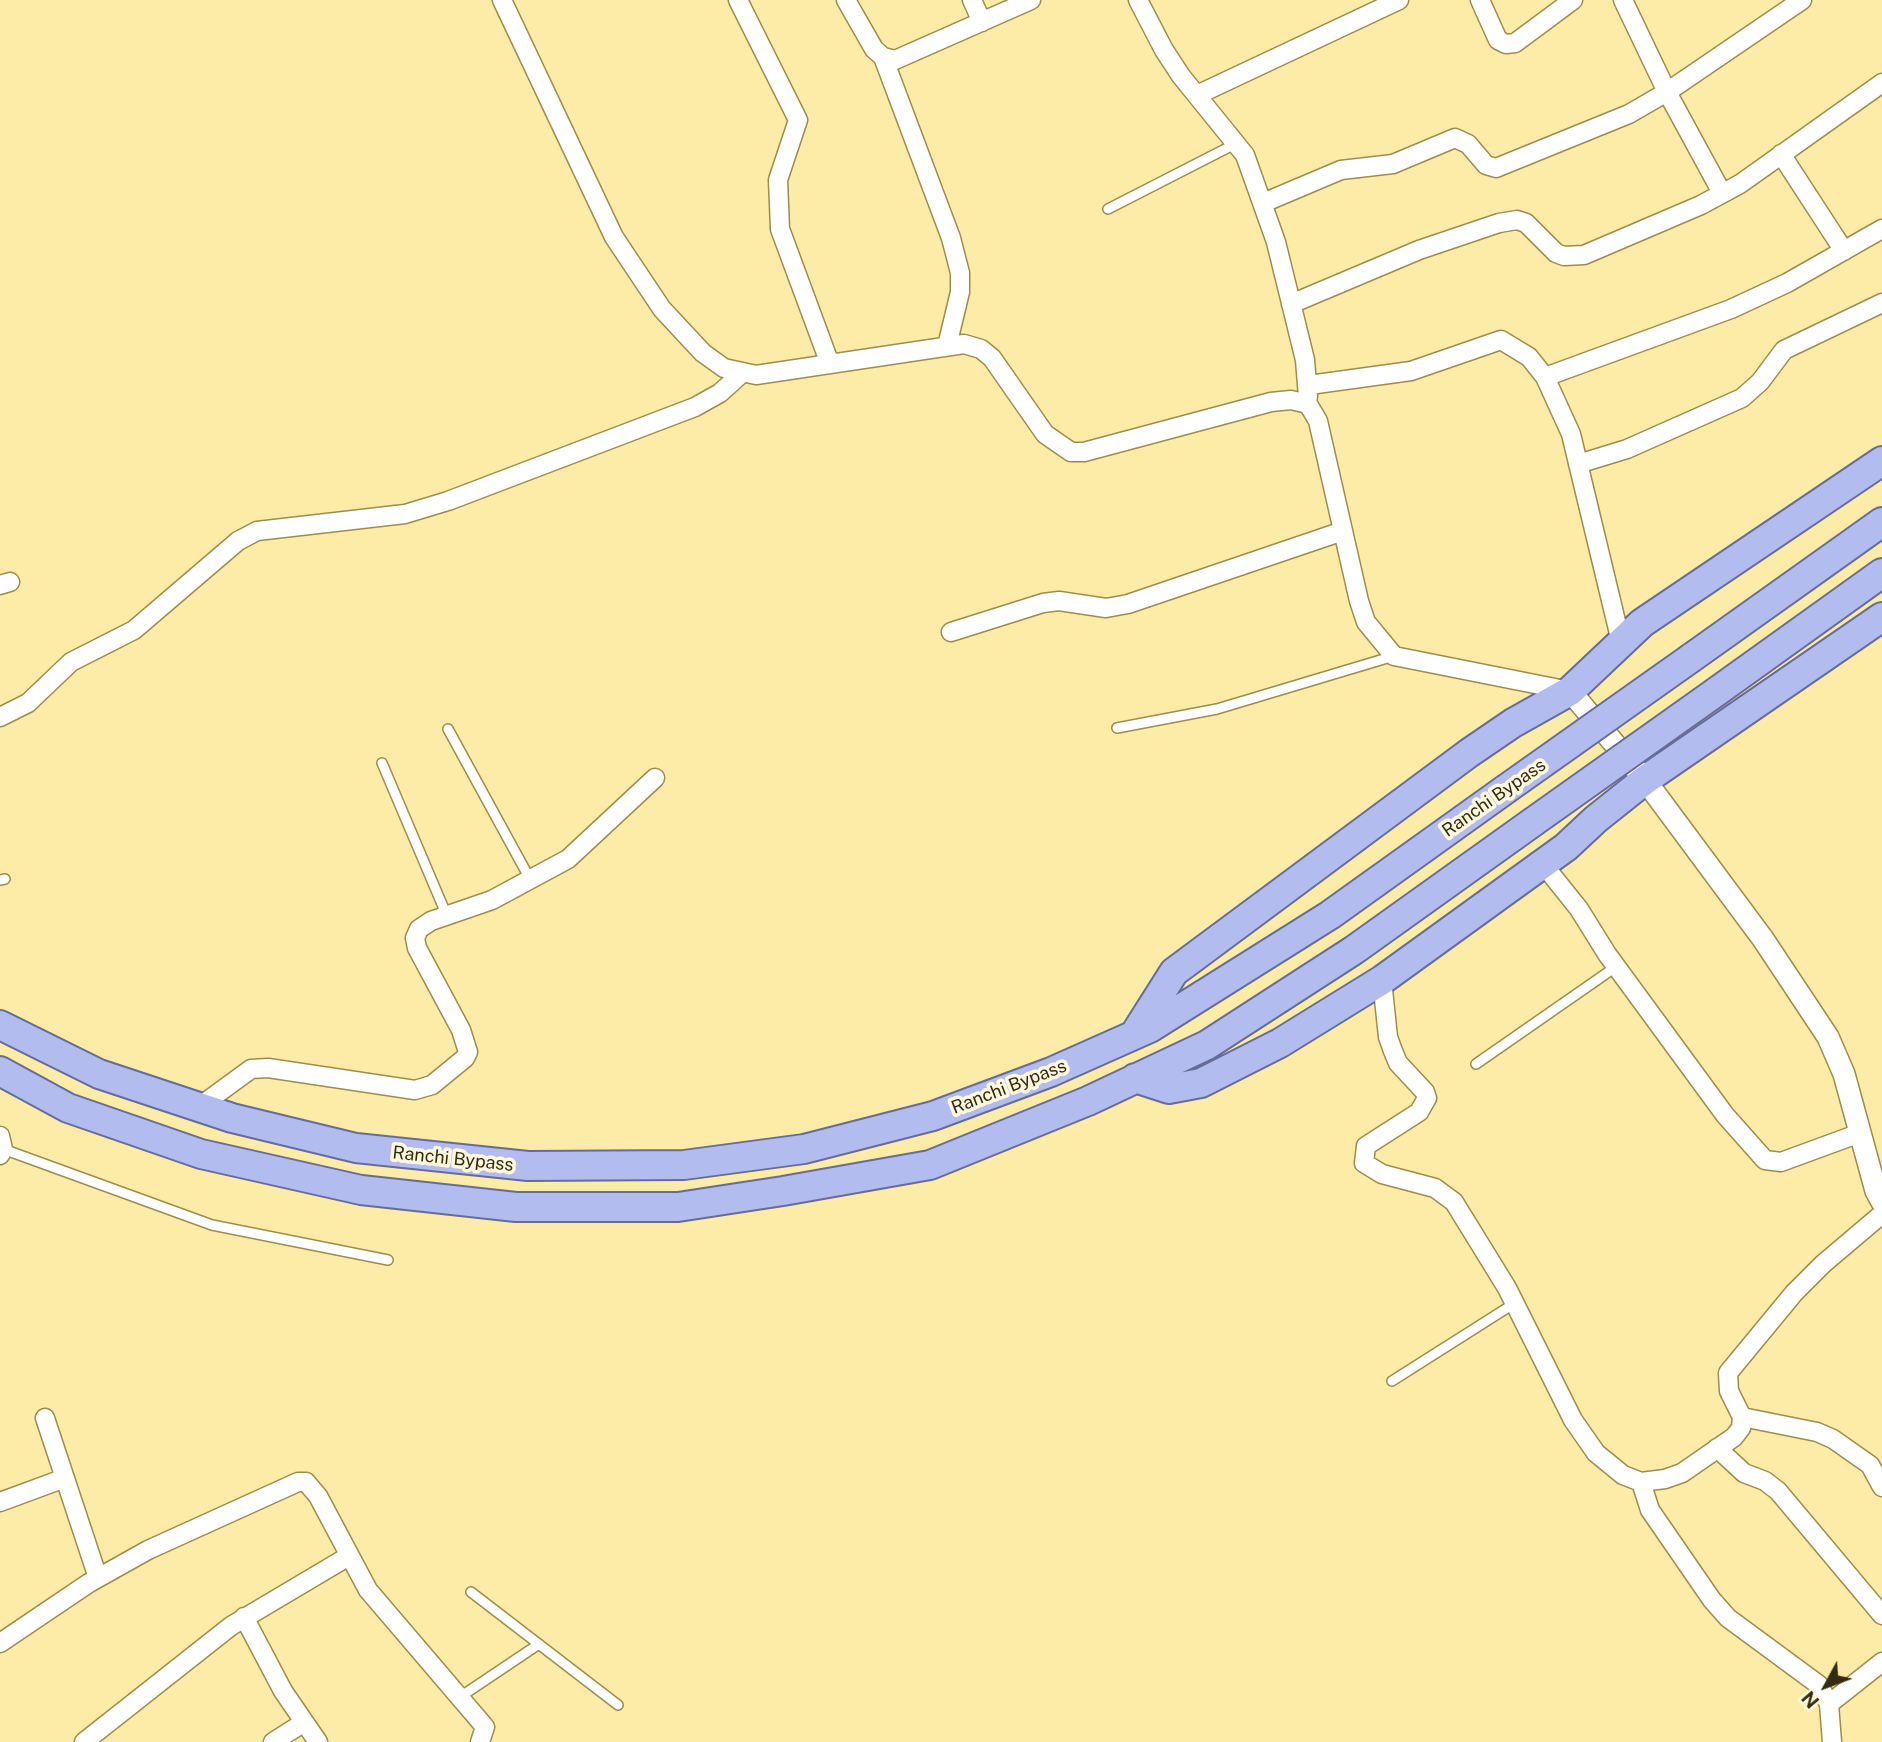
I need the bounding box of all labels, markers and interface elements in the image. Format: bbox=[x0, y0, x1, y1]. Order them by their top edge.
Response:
street label: Ranchi Bypass bbox=[1438, 754, 1550, 842]
street label: Ranchi Bypass bbox=[948, 1055, 1070, 1119]
street label: Ranchi Bypass bbox=[391, 1142, 515, 1176]
north arrow bbox=[1791, 1651, 1861, 1721]
text: N bbox=[1797, 1687, 1823, 1713]

